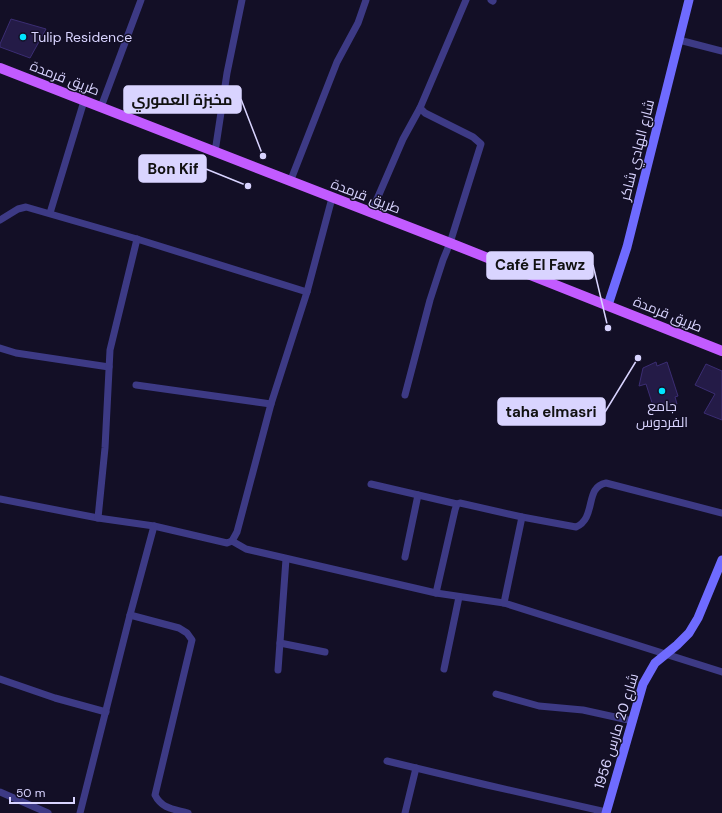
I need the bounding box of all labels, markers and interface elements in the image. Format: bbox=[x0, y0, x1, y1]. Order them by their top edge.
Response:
place label: Tulip Residence bbox=[31, 28, 132, 46]
marker: Tulip Residence bbox=[18, 32, 28, 42]
street label: طريق قرمدة bbox=[28, 57, 102, 99]
callout: مخبزة العموري bbox=[124, 86, 241, 113]
text: مخبزة العموري bbox=[131, 90, 233, 112]
street label: شارع الهادي شاكر bbox=[616, 98, 661, 204]
callout: Bon Kif bbox=[139, 155, 206, 182]
text: Bon Kif bbox=[148, 159, 198, 179]
street label: طريق قرمدة bbox=[329, 175, 403, 217]
callout: Café El Fawz bbox=[487, 252, 593, 279]
text: Café El Fawz bbox=[495, 255, 585, 275]
street label: طريق قرمدة bbox=[631, 292, 705, 336]
marker: جامع الفردوس bbox=[657, 386, 667, 396]
place label: جامع الفردوس bbox=[636, 397, 688, 431]
callout: taha elmasri bbox=[498, 398, 605, 425]
text: taha elmasri bbox=[505, 402, 597, 422]
street label: شارع 20 مارس 1956 bbox=[590, 671, 642, 791]
scale bar bbox=[10, 779, 74, 805]
text: 50 m bbox=[16, 785, 45, 801]

